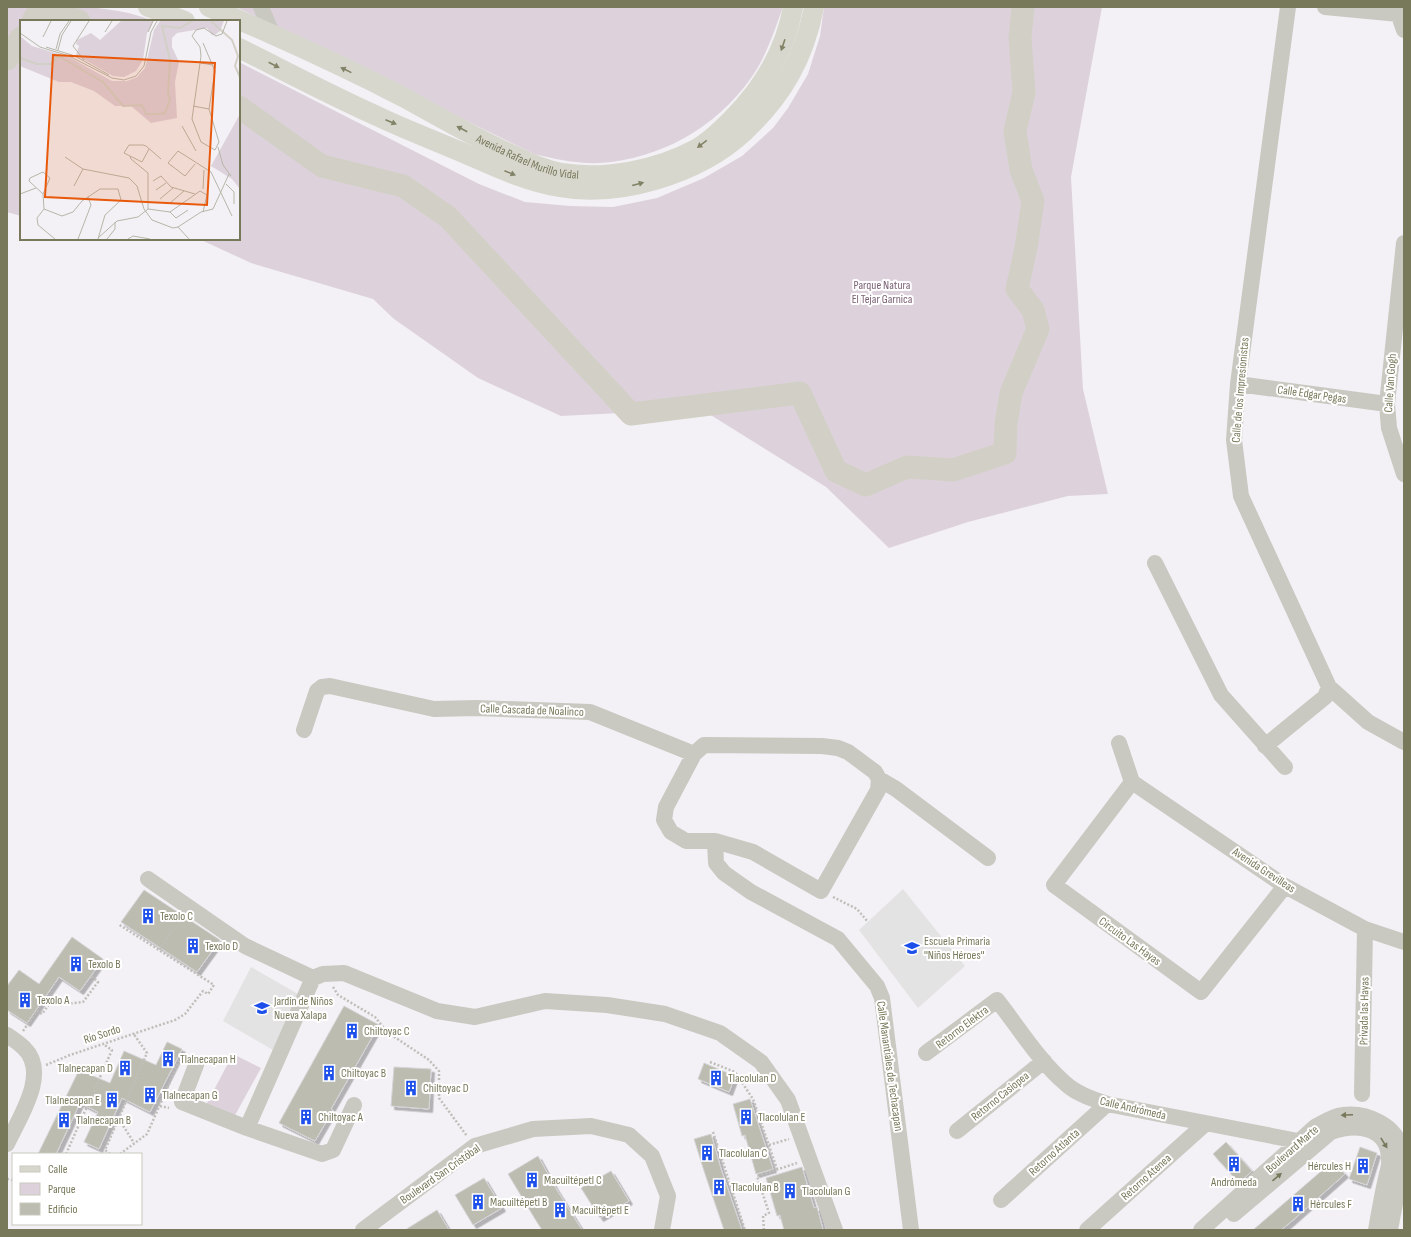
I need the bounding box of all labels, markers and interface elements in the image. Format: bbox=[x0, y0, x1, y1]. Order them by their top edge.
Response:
inset map bbox=[20, 20, 240, 240]
one-way arrow bbox=[780, 39, 786, 51]
one-way arrow bbox=[268, 62, 280, 68]
one-way arrow bbox=[340, 67, 352, 73]
one-way arrow bbox=[385, 120, 397, 126]
one-way arrow bbox=[456, 125, 467, 132]
street label: Avenida Rafael Murillo Vidal bbox=[473, 131, 579, 183]
one-way arrow bbox=[697, 140, 708, 148]
one-way arrow bbox=[505, 170, 516, 176]
one-way arrow bbox=[632, 181, 644, 187]
park label: Parque Natura El Tejar Garnica bbox=[852, 278, 913, 307]
street label: Calle de los Impresionistas bbox=[1228, 337, 1253, 443]
street label: Calle Van Gogh bbox=[1381, 353, 1400, 413]
street label: Calle Edgar Pegas bbox=[1277, 382, 1347, 407]
street label: Calle Cascada de Noalinco bbox=[480, 701, 584, 720]
street label: Avenida Grevilleas bbox=[1228, 844, 1298, 896]
building icon: Texolo C bbox=[139, 907, 157, 925]
place label: Texolo C bbox=[160, 909, 193, 924]
street label: Circuito Las Hayas bbox=[1096, 914, 1164, 969]
place label: Escuela Primaria ''Niños Héroes'' bbox=[924, 934, 990, 963]
building icon: Texolo D bbox=[184, 937, 202, 955]
place label: Texolo D bbox=[205, 939, 238, 954]
school or university icon: Escuela Primaria ''Niños Héroes'' bbox=[903, 939, 921, 957]
building icon: Texolo B bbox=[67, 955, 85, 973]
place label: Texolo B bbox=[88, 957, 121, 972]
street label: Privada las Hayas bbox=[1356, 977, 1373, 1045]
building icon: Texolo A bbox=[16, 991, 34, 1009]
place label: Texolo A bbox=[37, 993, 70, 1008]
place label: Jardín de Niños Nueva Xalapa bbox=[273, 994, 333, 1023]
school or university icon: Jardín de Niños Nueva Xalapa bbox=[253, 999, 271, 1017]
street label: Calle Manantiales de Techacapan bbox=[873, 1000, 906, 1132]
street label: Retorno Elektra bbox=[933, 1002, 992, 1052]
street label: Río Sordo bbox=[82, 1021, 123, 1047]
building icon: Chiltoyac C bbox=[343, 1022, 361, 1040]
place label: Chiltoyac C bbox=[364, 1024, 410, 1039]
building icon: Tlalnecapan H bbox=[159, 1050, 177, 1068]
place label: Tlalnecapan H bbox=[180, 1052, 236, 1067]
building icon: Tlalnecapan D bbox=[116, 1059, 134, 1077]
place label: Tlalnecapan D bbox=[57, 1061, 113, 1076]
building icon: Chiltoyac B bbox=[320, 1064, 338, 1082]
place label: Chiltoyac B bbox=[341, 1066, 386, 1081]
street label: Retorno Casiopea bbox=[968, 1068, 1033, 1124]
building icon: Tlacolulan D bbox=[707, 1069, 725, 1087]
place label: Tlacolulan D bbox=[728, 1071, 776, 1086]
building icon: Chiltoyac D bbox=[402, 1079, 420, 1097]
place label: Chiltoyac D bbox=[423, 1081, 469, 1096]
building icon: Tlalnecapan G bbox=[141, 1086, 159, 1104]
place label: Tlalnecapan G bbox=[162, 1088, 218, 1103]
building icon: Tlalnecapan E bbox=[103, 1091, 121, 1109]
place label: Tlalnecapan E bbox=[45, 1093, 100, 1108]
street label: Calle Andrómeda bbox=[1098, 1094, 1168, 1123]
building icon: Chiltoyac A bbox=[297, 1108, 315, 1126]
building icon: Tlacolulan E bbox=[737, 1108, 755, 1126]
place label: Chiltoyac A bbox=[318, 1110, 364, 1125]
place label: Tlacolulan E bbox=[758, 1110, 805, 1125]
building icon: Tlalnecapan B bbox=[55, 1111, 73, 1129]
one-way arrow bbox=[1340, 1112, 1353, 1118]
place label: Tlalnecapan B bbox=[76, 1113, 131, 1128]
street label: Boulevard Marte bbox=[1263, 1122, 1322, 1176]
street label: Retorno Atlanta bbox=[1026, 1125, 1083, 1179]
one-way arrow bbox=[1380, 1138, 1388, 1148]
street label: Boulevard San Cristóbal bbox=[397, 1141, 483, 1208]
building icon: Tlacolulan C bbox=[698, 1144, 716, 1162]
place label: Tlacolulan C bbox=[719, 1146, 767, 1161]
street label: Retorno Atenea bbox=[1118, 1151, 1175, 1204]
legend bbox=[12, 1153, 142, 1225]
building icon: Andrómeda bbox=[1225, 1155, 1243, 1173]
building icon: Hércules H bbox=[1354, 1157, 1372, 1175]
place label: Hércules H bbox=[1308, 1159, 1351, 1174]
text: Calle bbox=[48, 1162, 68, 1177]
building icon: Macuiltépetl C bbox=[523, 1171, 541, 1189]
one-way arrow bbox=[1272, 1172, 1283, 1181]
place label: Macuiltépetl C bbox=[544, 1173, 602, 1188]
place label: Andrómeda bbox=[1210, 1175, 1257, 1190]
building icon: Tlacolulan B bbox=[710, 1178, 728, 1196]
place label: Tlacolulan B bbox=[731, 1180, 779, 1195]
text: Parque bbox=[48, 1182, 76, 1197]
building icon: Tlacolulan G bbox=[781, 1182, 799, 1200]
place label: Tlacolulan G bbox=[802, 1184, 851, 1199]
building icon: Macuiltépetl B bbox=[469, 1193, 487, 1211]
place label: Macuiltépetl B bbox=[490, 1195, 547, 1210]
building icon: Hércules F bbox=[1289, 1195, 1307, 1213]
place label: Hércules F bbox=[1310, 1197, 1352, 1212]
building icon: Macuiltépetl E bbox=[551, 1201, 569, 1219]
text: Edificio bbox=[48, 1202, 77, 1217]
place label: Macuiltépetl E bbox=[572, 1203, 629, 1218]

